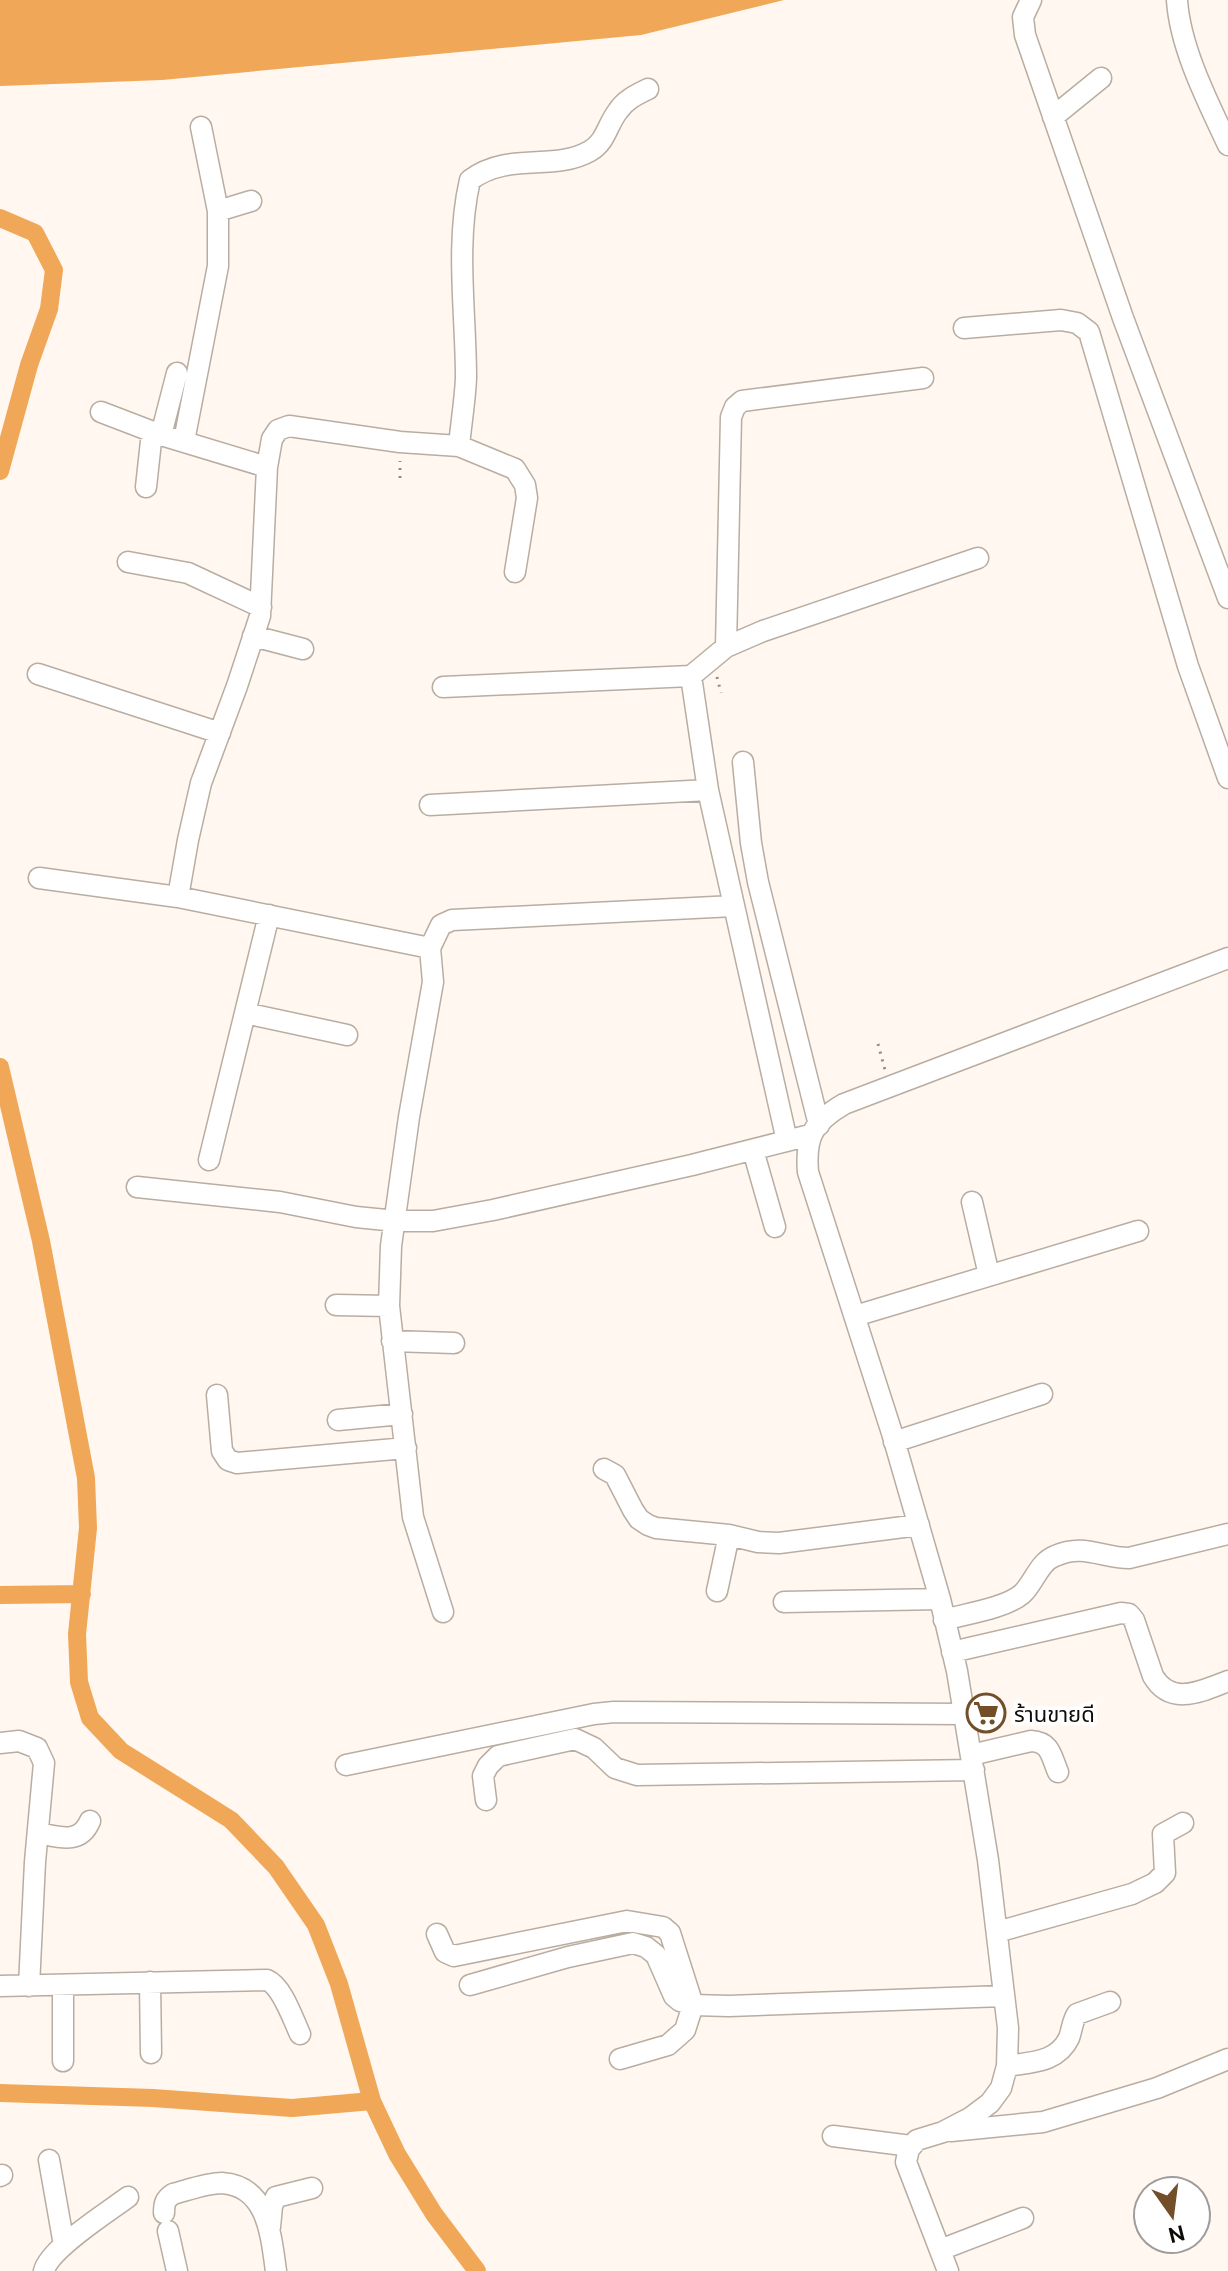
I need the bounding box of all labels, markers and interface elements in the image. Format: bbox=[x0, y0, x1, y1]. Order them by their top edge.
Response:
supermarket icon: ร้านขายดี bbox=[965, 1692, 1007, 1734]
place label: ร้านขายดี bbox=[1014, 1701, 1095, 1726]
north arrow bbox=[1132, 2175, 1212, 2255]
text: N bbox=[1166, 2221, 1188, 2249]

